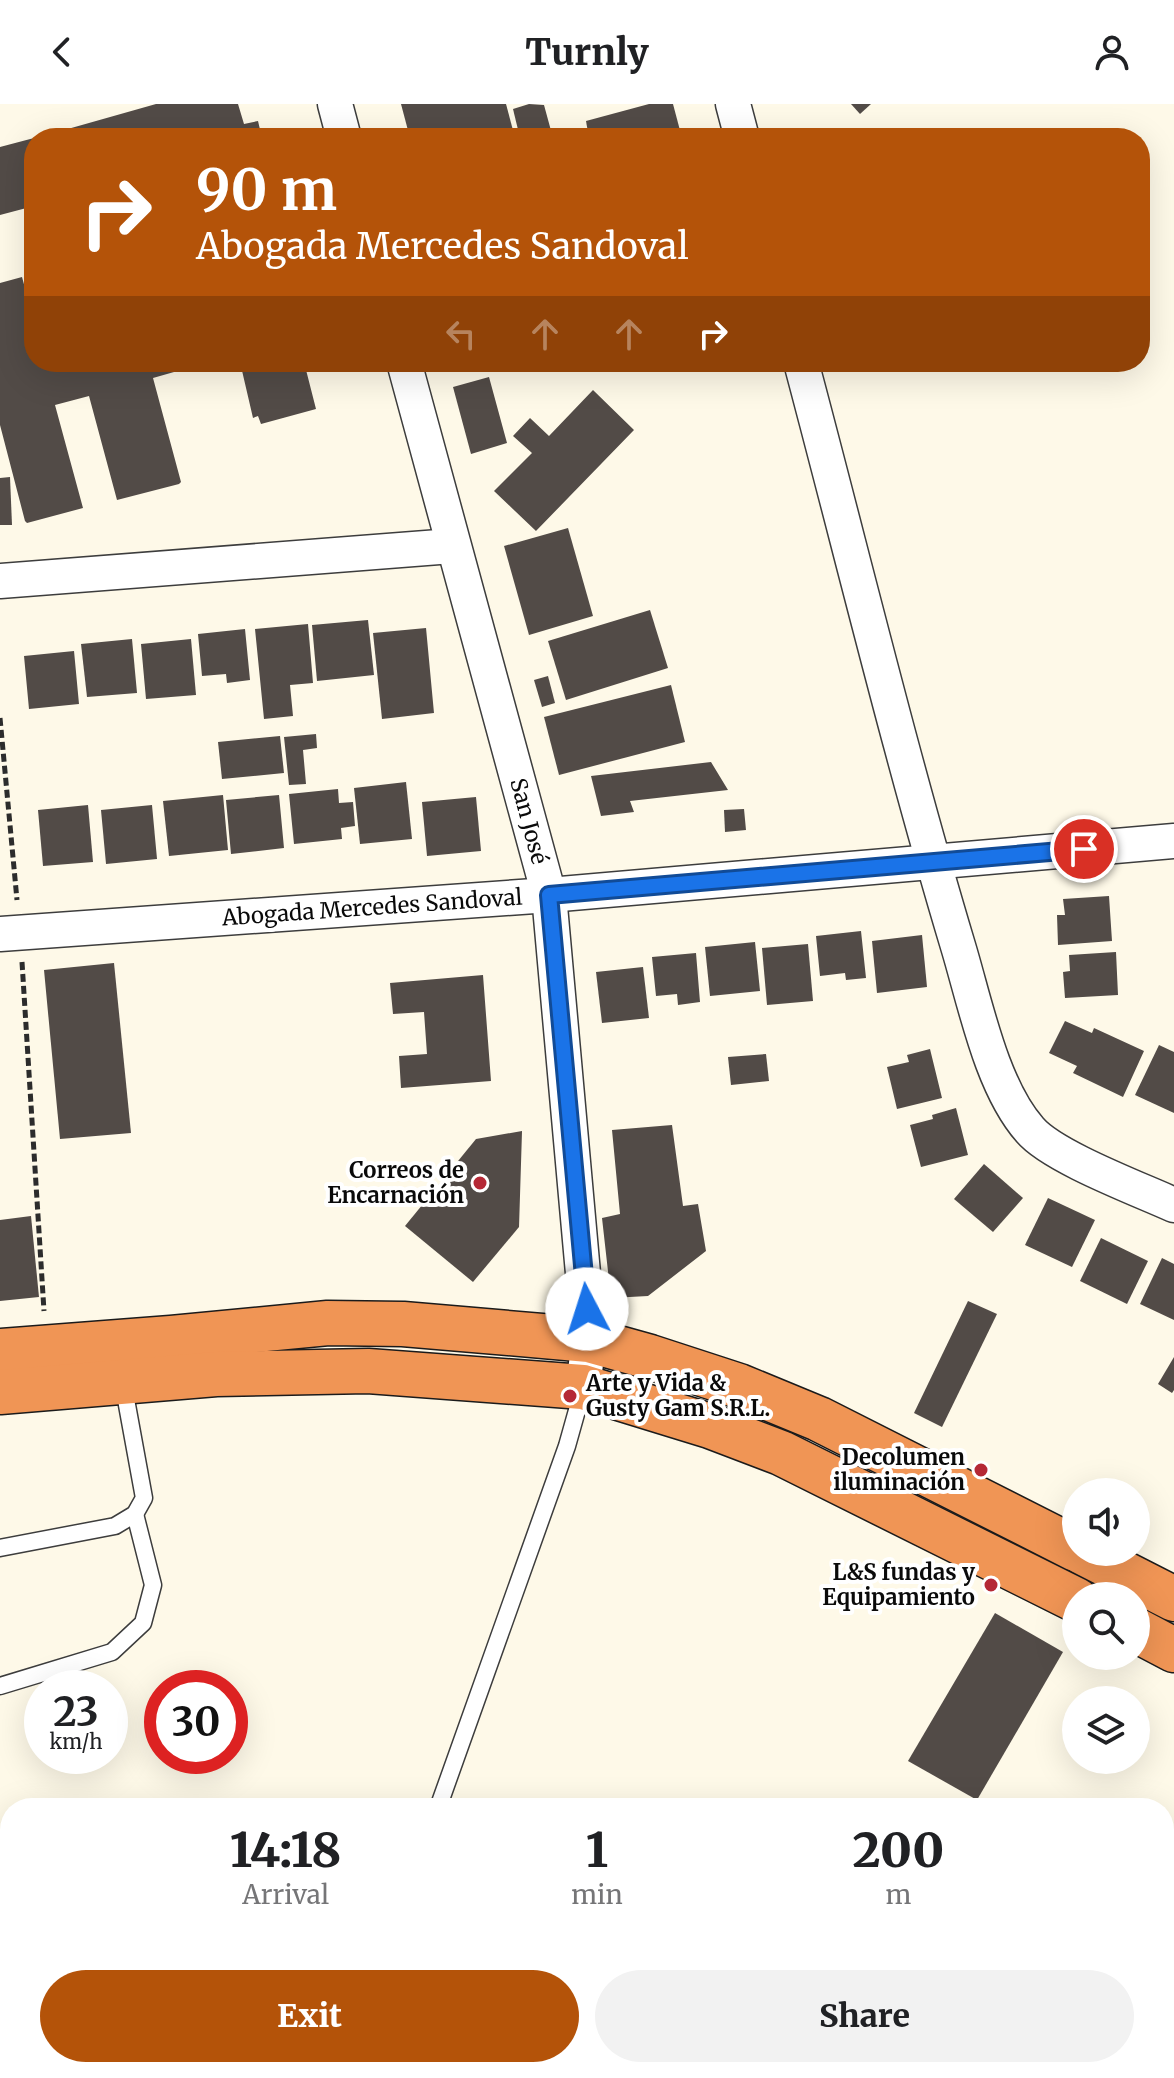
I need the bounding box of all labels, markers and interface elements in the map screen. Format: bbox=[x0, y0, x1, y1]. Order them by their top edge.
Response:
icon: back bbox=[40, 30, 84, 74]
text: Turnly bbox=[525, 30, 649, 75]
icon: person bbox=[1090, 30, 1134, 74]
text: 90 m bbox=[196, 155, 337, 225]
icon: right bbox=[64, 160, 168, 264]
text: Abogada Mercedes Sandoval bbox=[196, 224, 689, 269]
icon: left bbox=[439, 312, 483, 356]
icon: ahead bbox=[523, 312, 567, 356]
icon: ahead bbox=[607, 312, 651, 356]
icon: right bbox=[691, 312, 735, 356]
street label: San José bbox=[504, 775, 554, 867]
pin bbox=[1050, 815, 1118, 883]
icon: arrive bbox=[1062, 827, 1106, 871]
street label: Abogada Mercedes Sandoval bbox=[220, 883, 523, 932]
place label: Correos de Encarnación bbox=[327, 1156, 464, 1209]
marker: Correos de Encarnación bbox=[471, 1174, 489, 1192]
position arrow bbox=[545, 1267, 629, 1351]
place label: Arte y Vida & Gusty Gam S.R.L. bbox=[585, 1369, 770, 1422]
marker: Arte y Vida & Gusty Gam S.R.L. bbox=[561, 1387, 579, 1405]
place label: Decolumen iluminación bbox=[833, 1443, 965, 1496]
marker: Decolumen iluminación bbox=[972, 1461, 990, 1479]
map controls bbox=[1062, 1478, 1150, 1774]
button: sound bbox=[1062, 1478, 1150, 1566]
place label: L&S fundas y Equipamiento bbox=[822, 1558, 976, 1611]
marker: L&S fundas y Equipamiento bbox=[982, 1576, 1000, 1594]
button: search bbox=[1062, 1582, 1150, 1670]
speed limit sign: 30 bbox=[144, 1670, 248, 1774]
button: layers bbox=[1062, 1686, 1150, 1774]
text: 23 bbox=[53, 1687, 99, 1737]
text: km/h bbox=[50, 1729, 102, 1754]
text: 14:18 bbox=[230, 1820, 342, 1880]
text: 1 bbox=[586, 1820, 608, 1880]
text: 200 bbox=[852, 1820, 944, 1880]
text: Arrival bbox=[242, 1878, 329, 1911]
text: min bbox=[571, 1878, 623, 1911]
text: m bbox=[885, 1878, 911, 1911]
button: Exit bbox=[40, 1970, 579, 2062]
button: Share bbox=[595, 1970, 1134, 2062]

